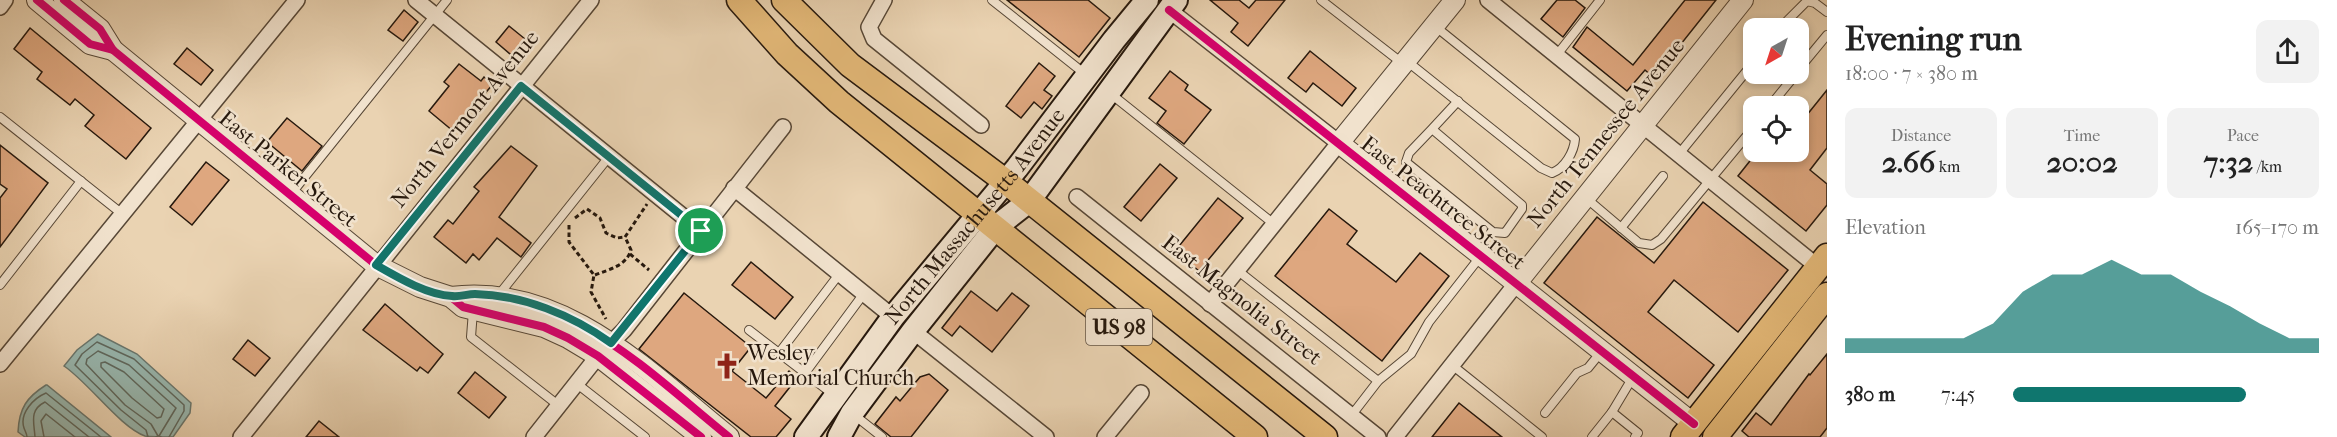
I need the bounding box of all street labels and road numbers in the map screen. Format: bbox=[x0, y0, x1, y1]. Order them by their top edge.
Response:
street label: North Vermont Avenue bbox=[386, 25, 545, 213]
street label: North Tennessee Avenue bbox=[1522, 33, 1690, 233]
street label: North Massachusetts Avenue bbox=[879, 103, 1071, 330]
street label: East Parker Street bbox=[213, 105, 363, 233]
street label: East Peachtree Street bbox=[1356, 131, 1531, 275]
street label: East Magnolia Street bbox=[1157, 230, 1327, 371]
road number: US 98 bbox=[1086, 309, 1152, 345]

